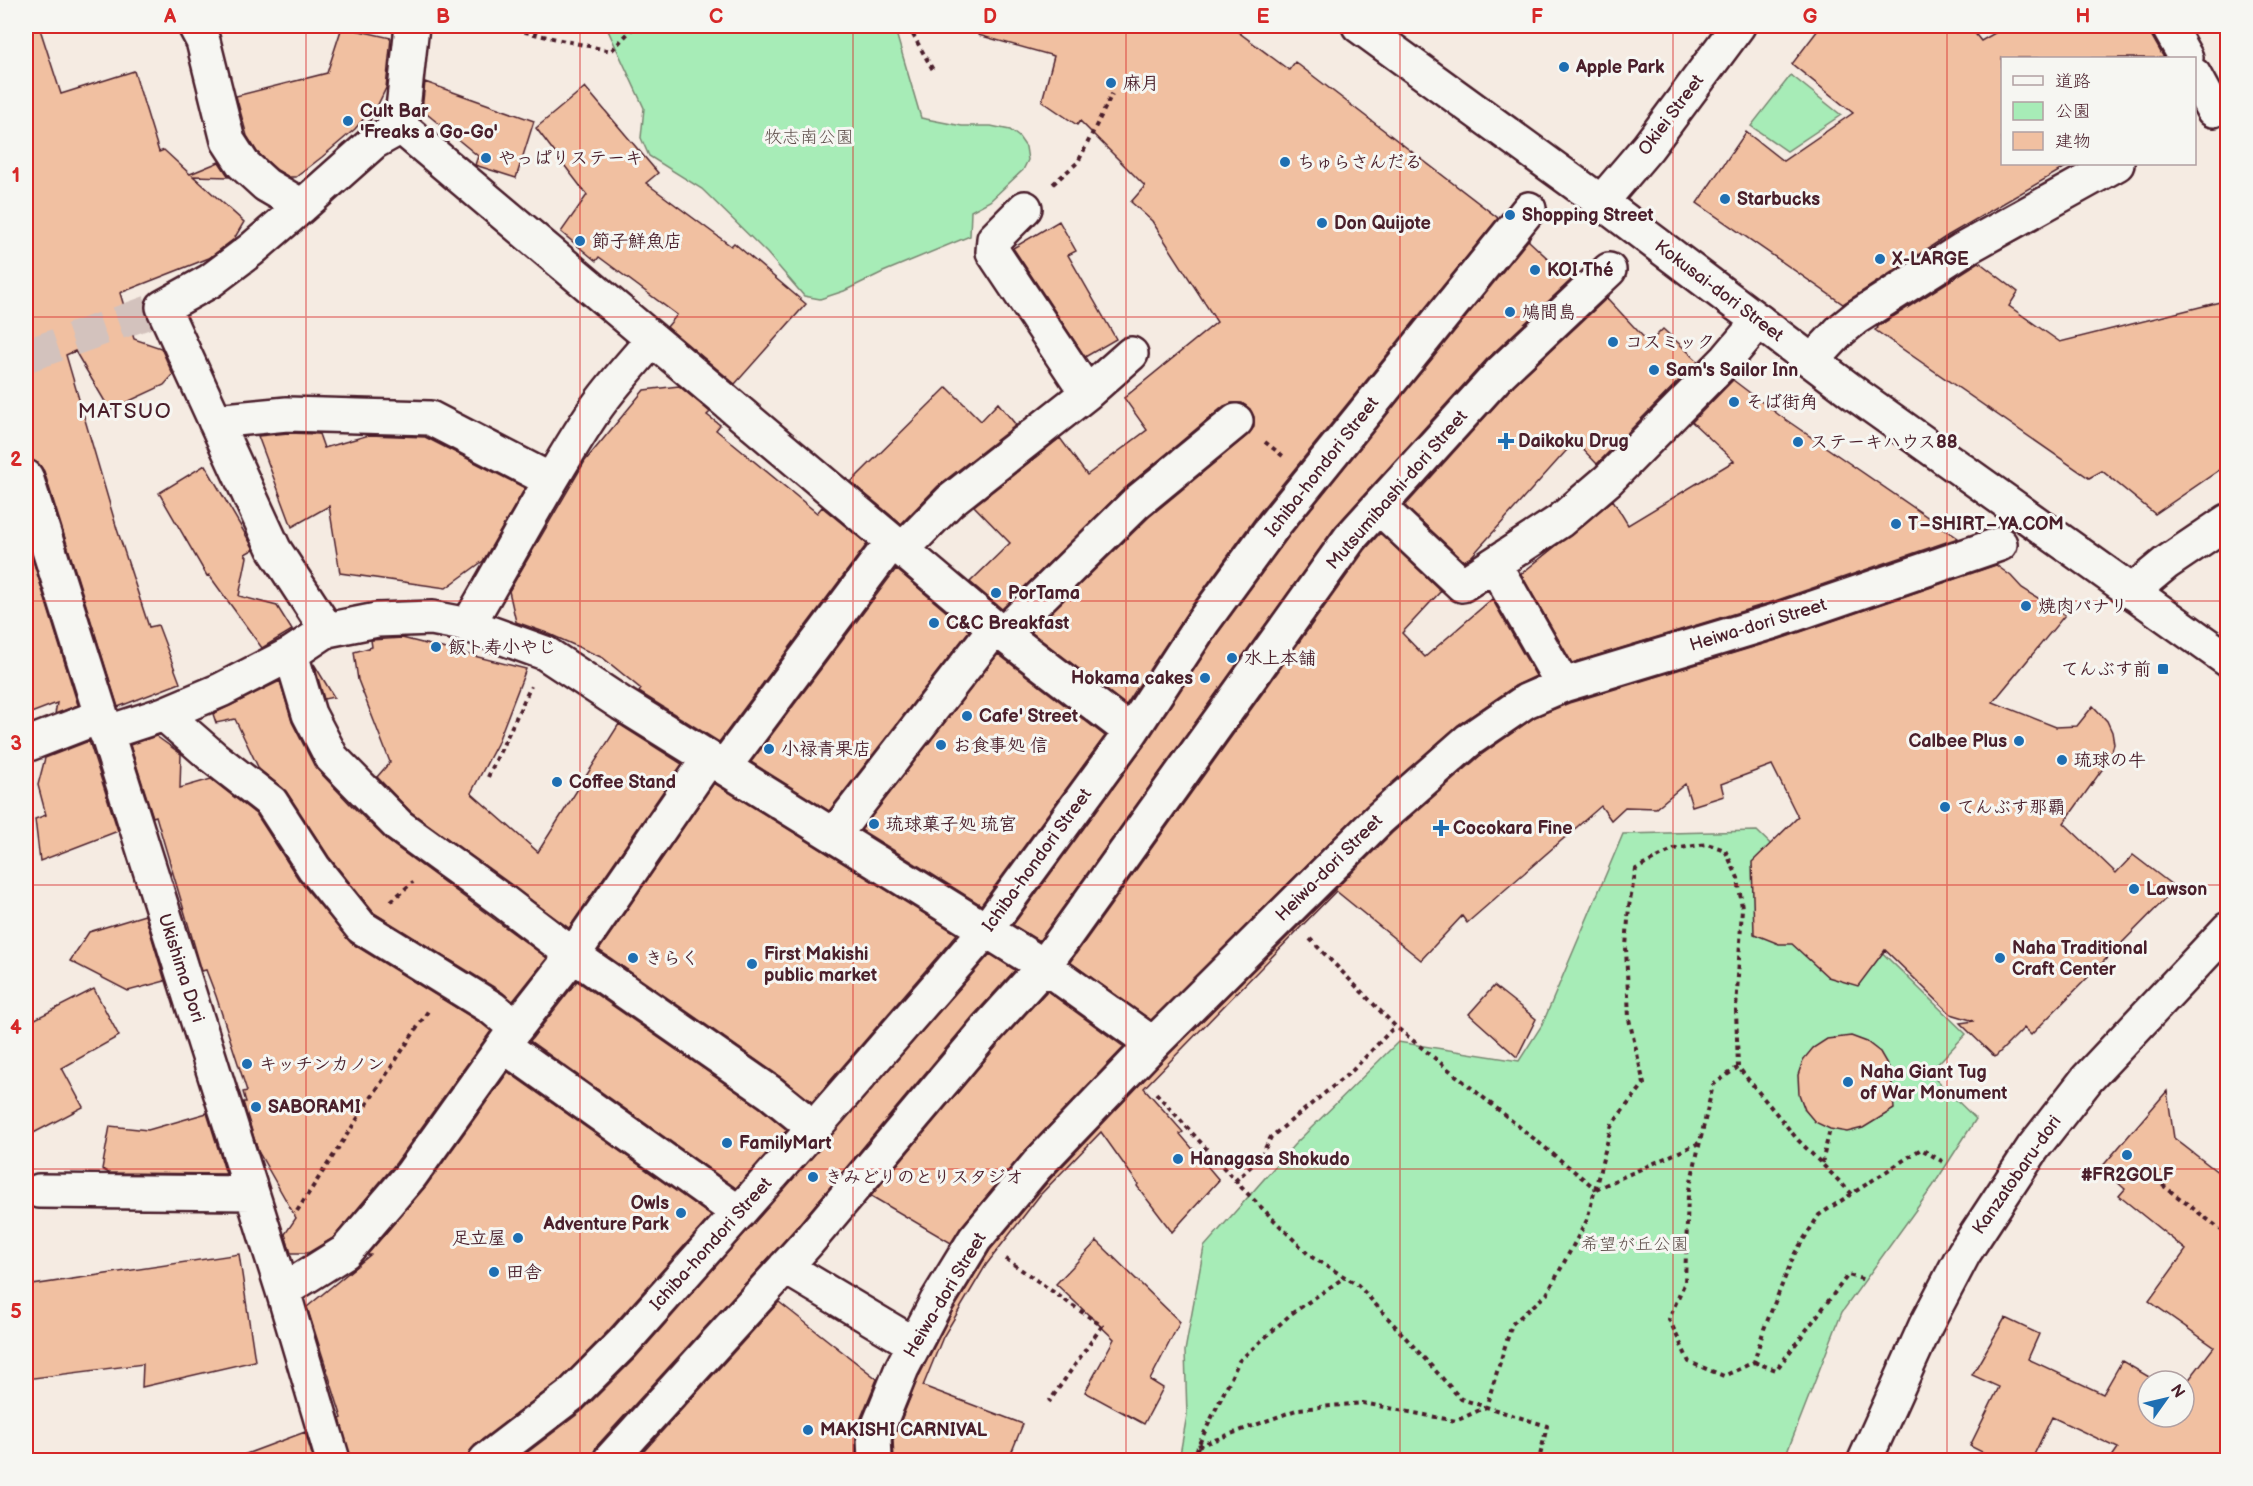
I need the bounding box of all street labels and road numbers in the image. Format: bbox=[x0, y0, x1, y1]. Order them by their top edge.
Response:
street label: Okiei Street bbox=[1634, 70, 1708, 159]
street label: Kokusai-dori Street bbox=[1651, 236, 1788, 346]
street label: Ichiba-hondori Street bbox=[1261, 393, 1383, 541]
street label: Mutsumibashi-dori Street bbox=[1322, 406, 1472, 574]
street label: Heiwa-dori Street bbox=[1687, 594, 1829, 656]
street label: Ichiba-hondori Street bbox=[978, 784, 1096, 936]
street label: Heiwa-dori Street bbox=[1271, 810, 1387, 926]
street label: Ukishima Dori bbox=[154, 911, 208, 1025]
street label: Kanzatobaru-dori bbox=[1968, 1112, 2066, 1238]
street label: Ichiba-hondori Street bbox=[646, 1173, 777, 1315]
street label: Heiwa-dori Street bbox=[899, 1228, 991, 1361]

